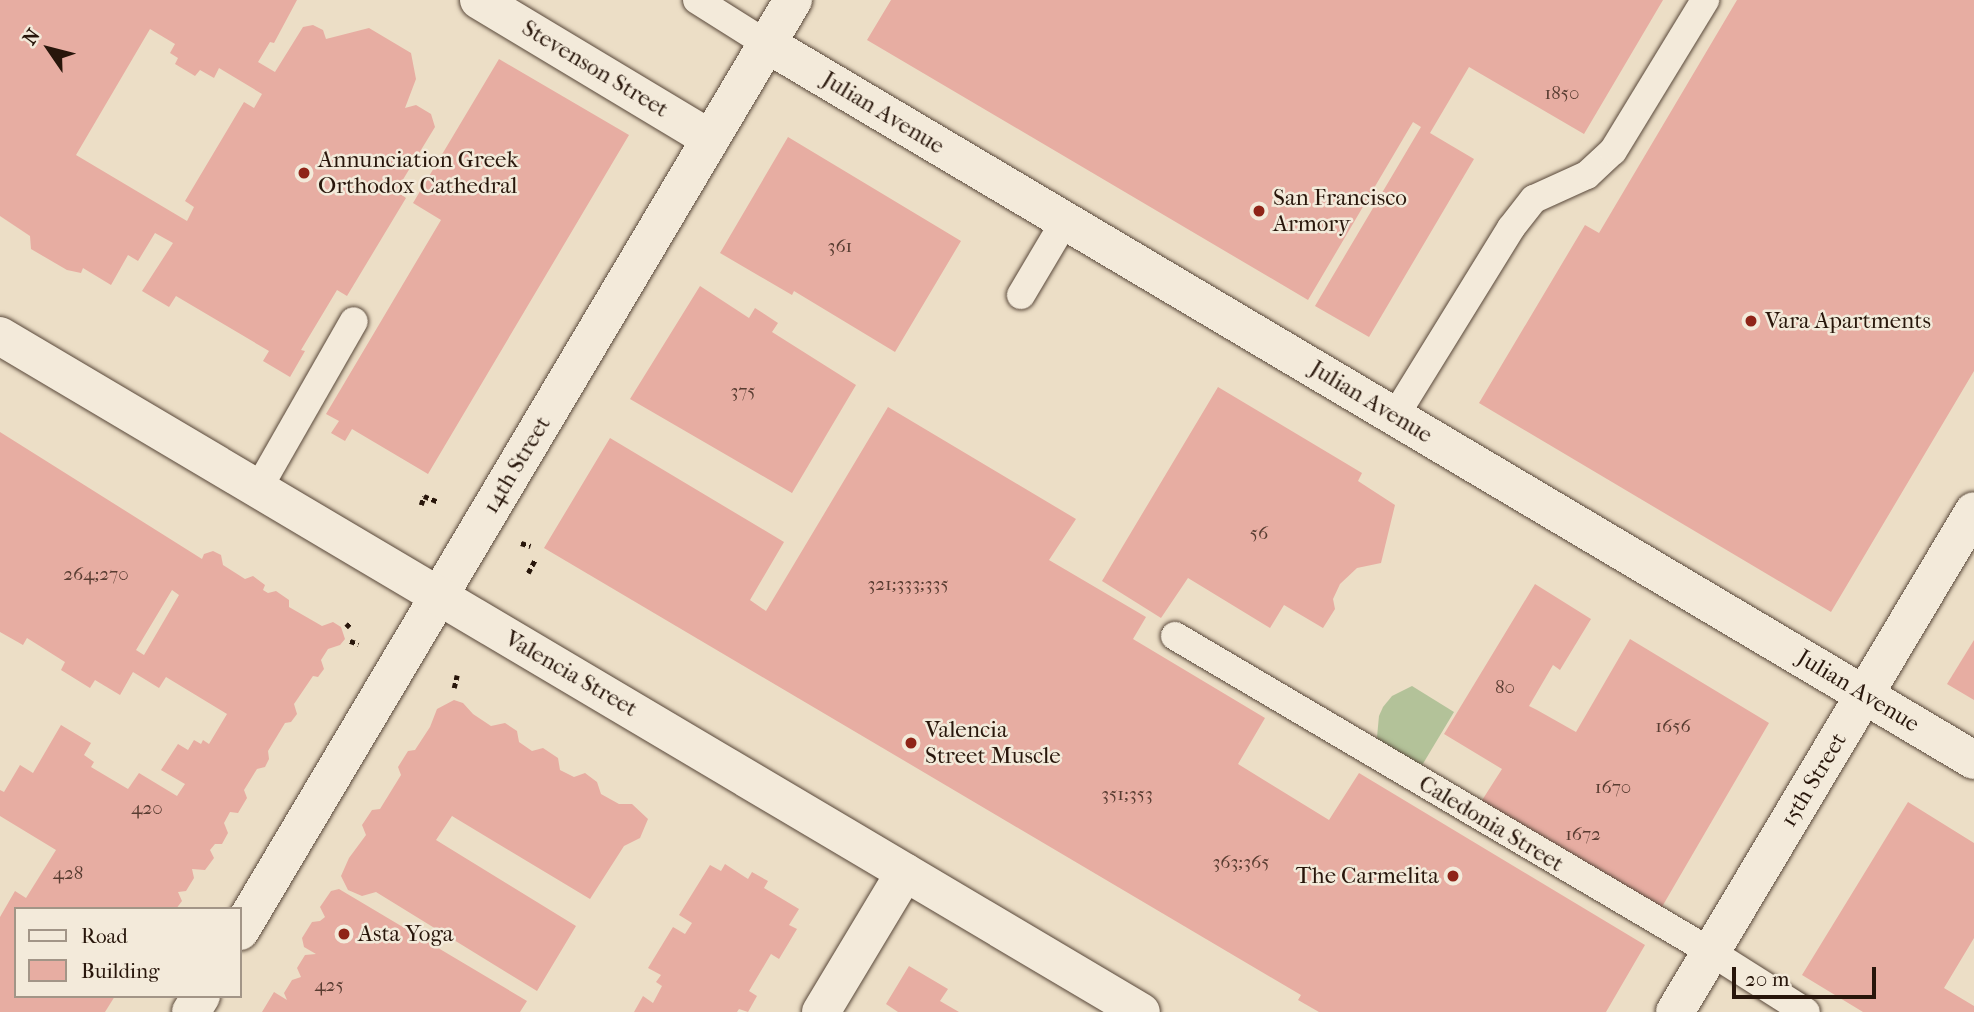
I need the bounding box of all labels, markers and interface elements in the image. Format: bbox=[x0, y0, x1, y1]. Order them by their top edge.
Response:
north arrow bbox=[14, 14, 84, 84]
street label: Stevenson Street bbox=[517, 14, 673, 124]
text: N bbox=[19, 25, 45, 49]
street label: Julian Avenue bbox=[817, 66, 949, 160]
house number: 1850 bbox=[1545, 83, 1579, 105]
place label: Annunciation Greek Orthodox Cathedral bbox=[318, 146, 518, 200]
marker: Annunciation Greek Orthodox Cathedral bbox=[296, 165, 312, 181]
place label: San Francisco Armory bbox=[1273, 184, 1407, 238]
marker: San Francisco Armory bbox=[1251, 203, 1267, 219]
house number: 361 bbox=[828, 236, 852, 258]
place label: Vara Apartments bbox=[1765, 307, 1931, 335]
marker: Vara Apartments bbox=[1743, 313, 1759, 329]
street label: Julian Avenue bbox=[1305, 355, 1437, 449]
house number: 375 bbox=[730, 381, 756, 403]
street label: 14th Street bbox=[477, 411, 557, 519]
house number: 56 bbox=[1250, 523, 1268, 545]
house number: 264;270 bbox=[63, 564, 129, 586]
house number: 321;333;335 bbox=[867, 574, 949, 596]
street label: Valencia Street bbox=[500, 625, 642, 723]
street label: Julian Avenue bbox=[1792, 644, 1924, 738]
house number: 80 bbox=[1495, 677, 1515, 699]
place label: Valencia Street Muscle bbox=[925, 716, 1061, 770]
house number: 1656 bbox=[1655, 716, 1691, 738]
street label: 15th Street bbox=[1775, 728, 1853, 832]
marker: Valencia Street Muscle bbox=[903, 735, 919, 751]
street label: Caledonia Street bbox=[1414, 770, 1568, 878]
house number: 1670 bbox=[1595, 777, 1631, 799]
house number: 351;353 bbox=[1101, 784, 1153, 806]
house number: 420 bbox=[131, 798, 163, 820]
house number: 1672 bbox=[1565, 824, 1601, 846]
house number: 363;365 bbox=[1212, 852, 1270, 874]
place label: The Carmelita bbox=[1296, 862, 1439, 890]
house number: 428 bbox=[53, 863, 83, 885]
marker: The Carmelita bbox=[1445, 868, 1461, 884]
legend bbox=[14, 907, 242, 998]
place label: Asta Yoga bbox=[358, 920, 453, 948]
text: Road bbox=[81, 924, 128, 948]
marker: Asta Yoga bbox=[336, 926, 352, 942]
scale bar bbox=[1736, 953, 1880, 997]
text: Building bbox=[81, 959, 159, 983]
text: 20 m bbox=[1745, 967, 1789, 991]
house number: 425 bbox=[314, 975, 344, 997]

